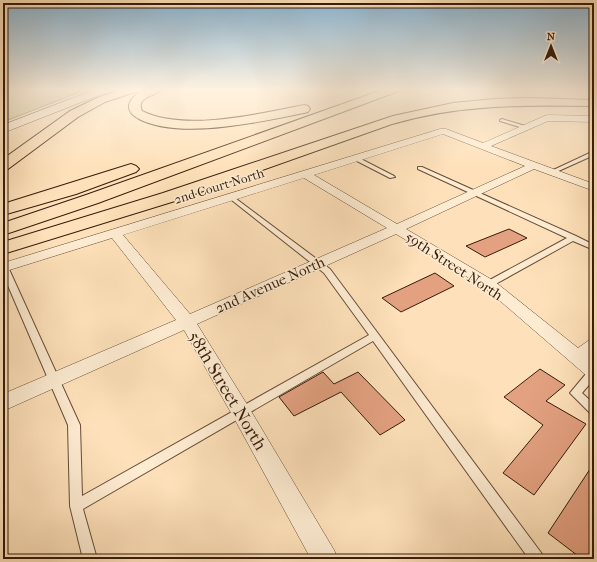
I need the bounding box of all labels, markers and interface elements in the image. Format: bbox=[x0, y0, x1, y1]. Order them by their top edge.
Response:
north arrow bbox=[531, 26, 571, 66]
text: N bbox=[547, 30, 556, 43]
street label: 2nd Court North bbox=[172, 165, 266, 207]
street label: 59th Street North bbox=[402, 228, 507, 305]
street label: 2nd Avenue North bbox=[212, 253, 328, 317]
street label: 58th Street North bbox=[183, 328, 271, 454]

